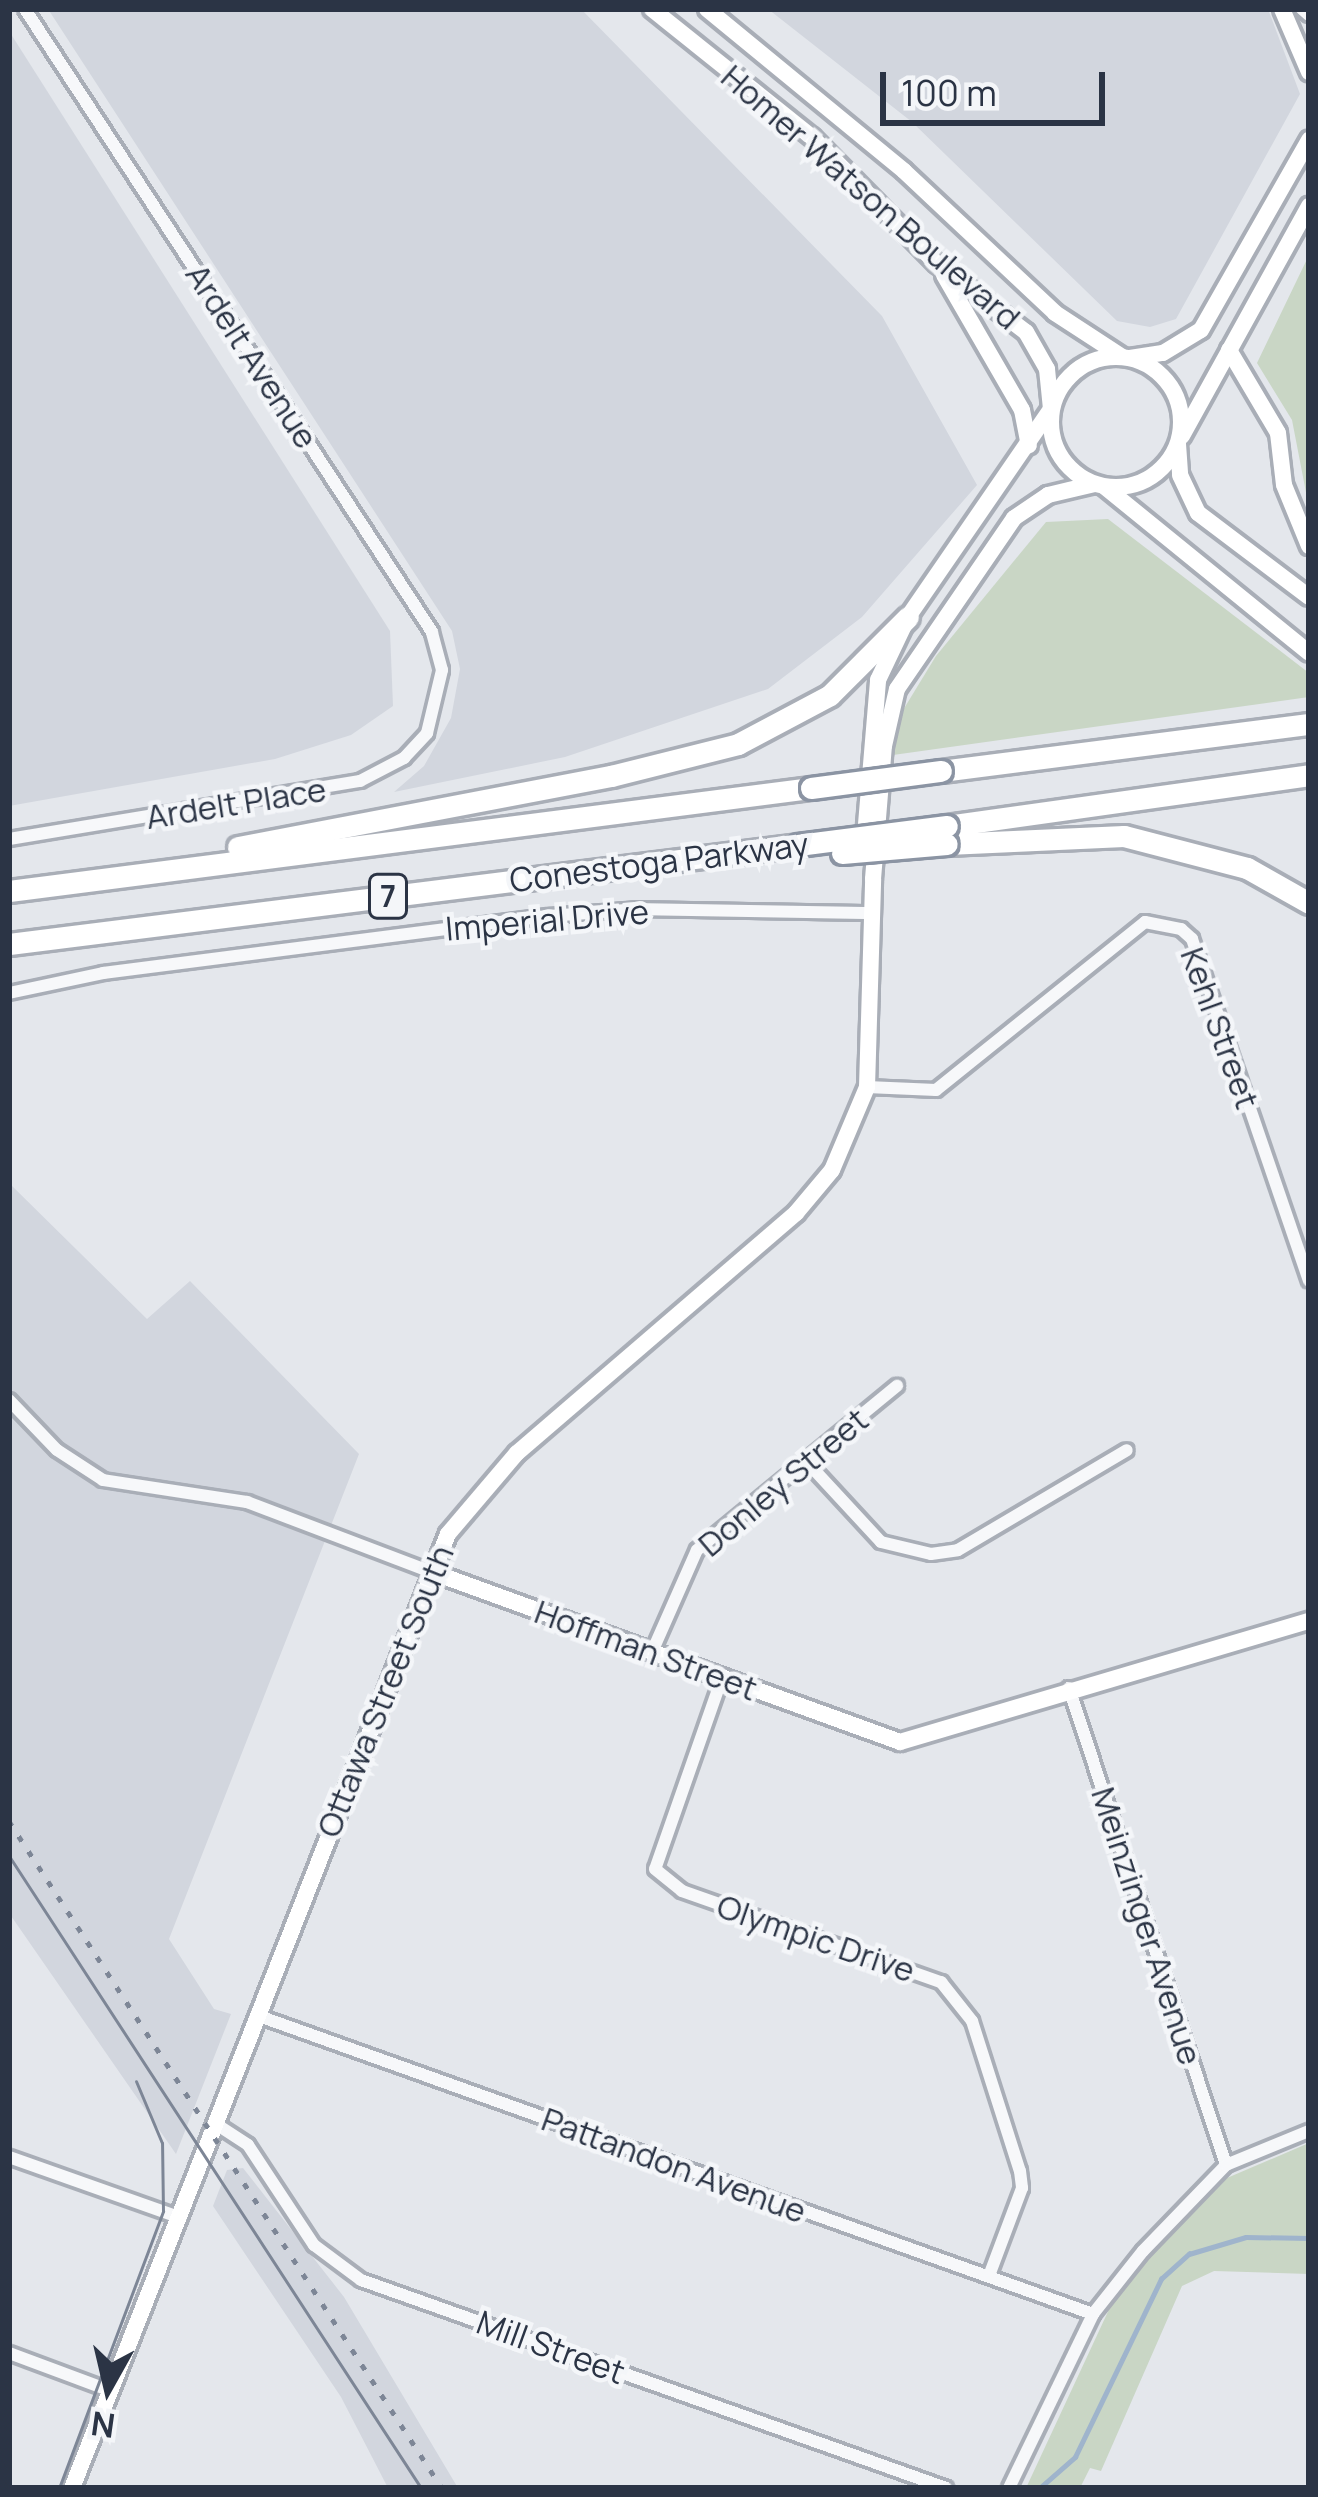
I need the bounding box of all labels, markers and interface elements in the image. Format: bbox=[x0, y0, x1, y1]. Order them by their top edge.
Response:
scale bar bbox=[886, 48, 1111, 122]
street label: Homer Watson Boulevard bbox=[714, 57, 1028, 337]
text: 100 m bbox=[901, 68, 997, 117]
street label: Ardelt Avenue bbox=[178, 256, 326, 456]
street label: Ardelt Place bbox=[143, 769, 329, 837]
street label: Conestoga Parkway bbox=[507, 824, 811, 900]
road number: 7 bbox=[367, 872, 409, 920]
street label: Imperial Drive bbox=[444, 891, 650, 949]
street label: Kehl Street bbox=[1173, 942, 1267, 1114]
street label: Donley Street bbox=[690, 1400, 876, 1564]
street label: Ottawa Street South bbox=[308, 1539, 462, 1843]
street label: Hoffman Street bbox=[530, 1591, 762, 1709]
street label: Meinzinger Avenue bbox=[1083, 1782, 1211, 2070]
street label: Olympic Drive bbox=[712, 1886, 920, 1990]
street label: Pattandon Avenue bbox=[537, 2099, 811, 2231]
street label: Mill Street bbox=[472, 2302, 630, 2392]
north arrow bbox=[48, 2329, 168, 2449]
text: N bbox=[88, 2401, 118, 2449]

